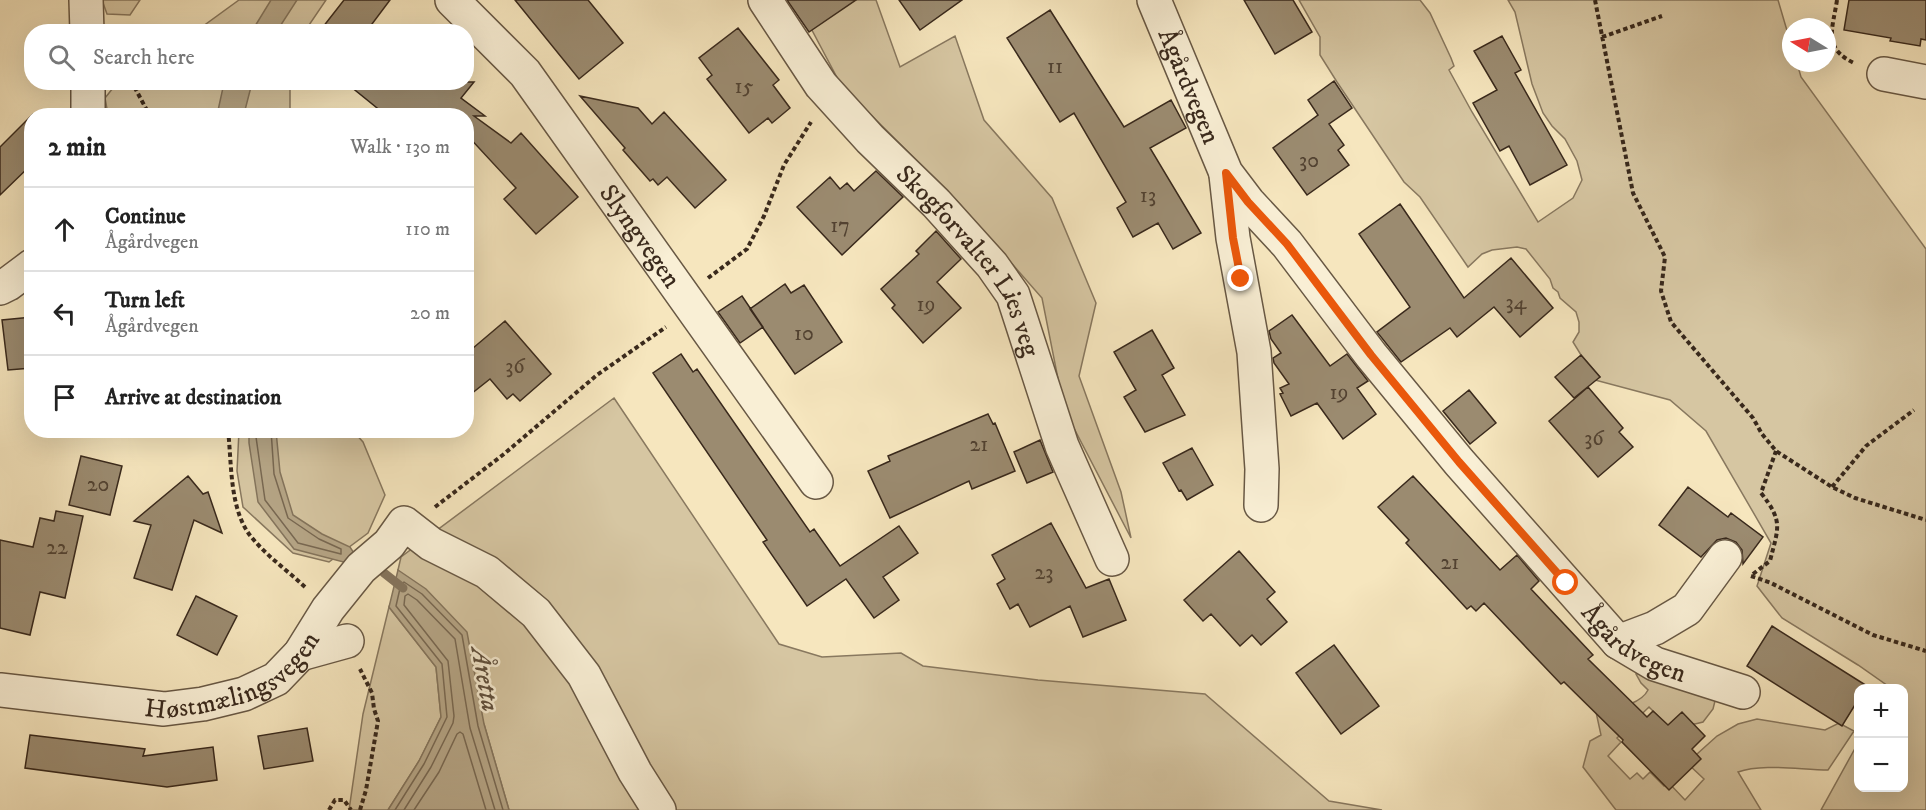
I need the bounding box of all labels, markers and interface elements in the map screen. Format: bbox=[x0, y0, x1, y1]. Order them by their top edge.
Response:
north arrow bbox=[1782, 18, 1836, 72]
street label: Ågårdvegen bbox=[1150, 23, 1227, 149]
search box bbox=[24, 24, 474, 90]
icon: search bbox=[45, 41, 78, 74]
text: Search here bbox=[93, 44, 195, 71]
house number: 11 bbox=[1047, 53, 1063, 80]
house number: 15 bbox=[735, 73, 754, 100]
text: 2 min bbox=[48, 131, 106, 164]
text: Walk · 130 m bbox=[350, 135, 450, 160]
house number: 30 bbox=[1299, 147, 1319, 174]
street label: Skogforvalter Lies veg bbox=[888, 158, 1047, 361]
street label: Slyngvegen bbox=[591, 178, 688, 295]
house number: 13 bbox=[1140, 182, 1156, 209]
text: Continue bbox=[105, 203, 186, 230]
house number: 17 bbox=[830, 212, 850, 239]
icon: ahead bbox=[48, 213, 81, 246]
text: 110 m bbox=[405, 217, 450, 242]
text: Ågårdvegen bbox=[105, 230, 199, 255]
route end bbox=[1227, 265, 1253, 291]
text: Turn left bbox=[105, 287, 185, 314]
house number: 34 bbox=[1506, 289, 1528, 316]
house number: 19 bbox=[917, 291, 936, 318]
icon: left bbox=[48, 297, 81, 330]
text: 20 m bbox=[410, 301, 450, 326]
text: Ågårdvegen bbox=[105, 314, 199, 339]
house number: 10 bbox=[794, 320, 814, 347]
house number: 36 bbox=[505, 353, 526, 380]
house number: 19 bbox=[1330, 379, 1349, 406]
icon: arrive bbox=[48, 381, 81, 414]
text: Arrive at destination bbox=[105, 384, 282, 411]
house number: 36 bbox=[1584, 425, 1605, 452]
house number: 21 bbox=[970, 431, 988, 458]
house number: 20 bbox=[87, 471, 109, 498]
house number: 22 bbox=[46, 534, 68, 561]
house number: 21 bbox=[1441, 549, 1459, 576]
house number: 23 bbox=[1034, 559, 1054, 586]
route start bbox=[1552, 569, 1578, 595]
street label: Ågårdvegen bbox=[1573, 596, 1690, 691]
street label: Høstmælingsvegen bbox=[143, 626, 328, 727]
water label: Åretta bbox=[462, 641, 507, 714]
map controls bbox=[1854, 684, 1908, 792]
button: + bbox=[1854, 684, 1908, 738]
button: − bbox=[1854, 738, 1908, 792]

